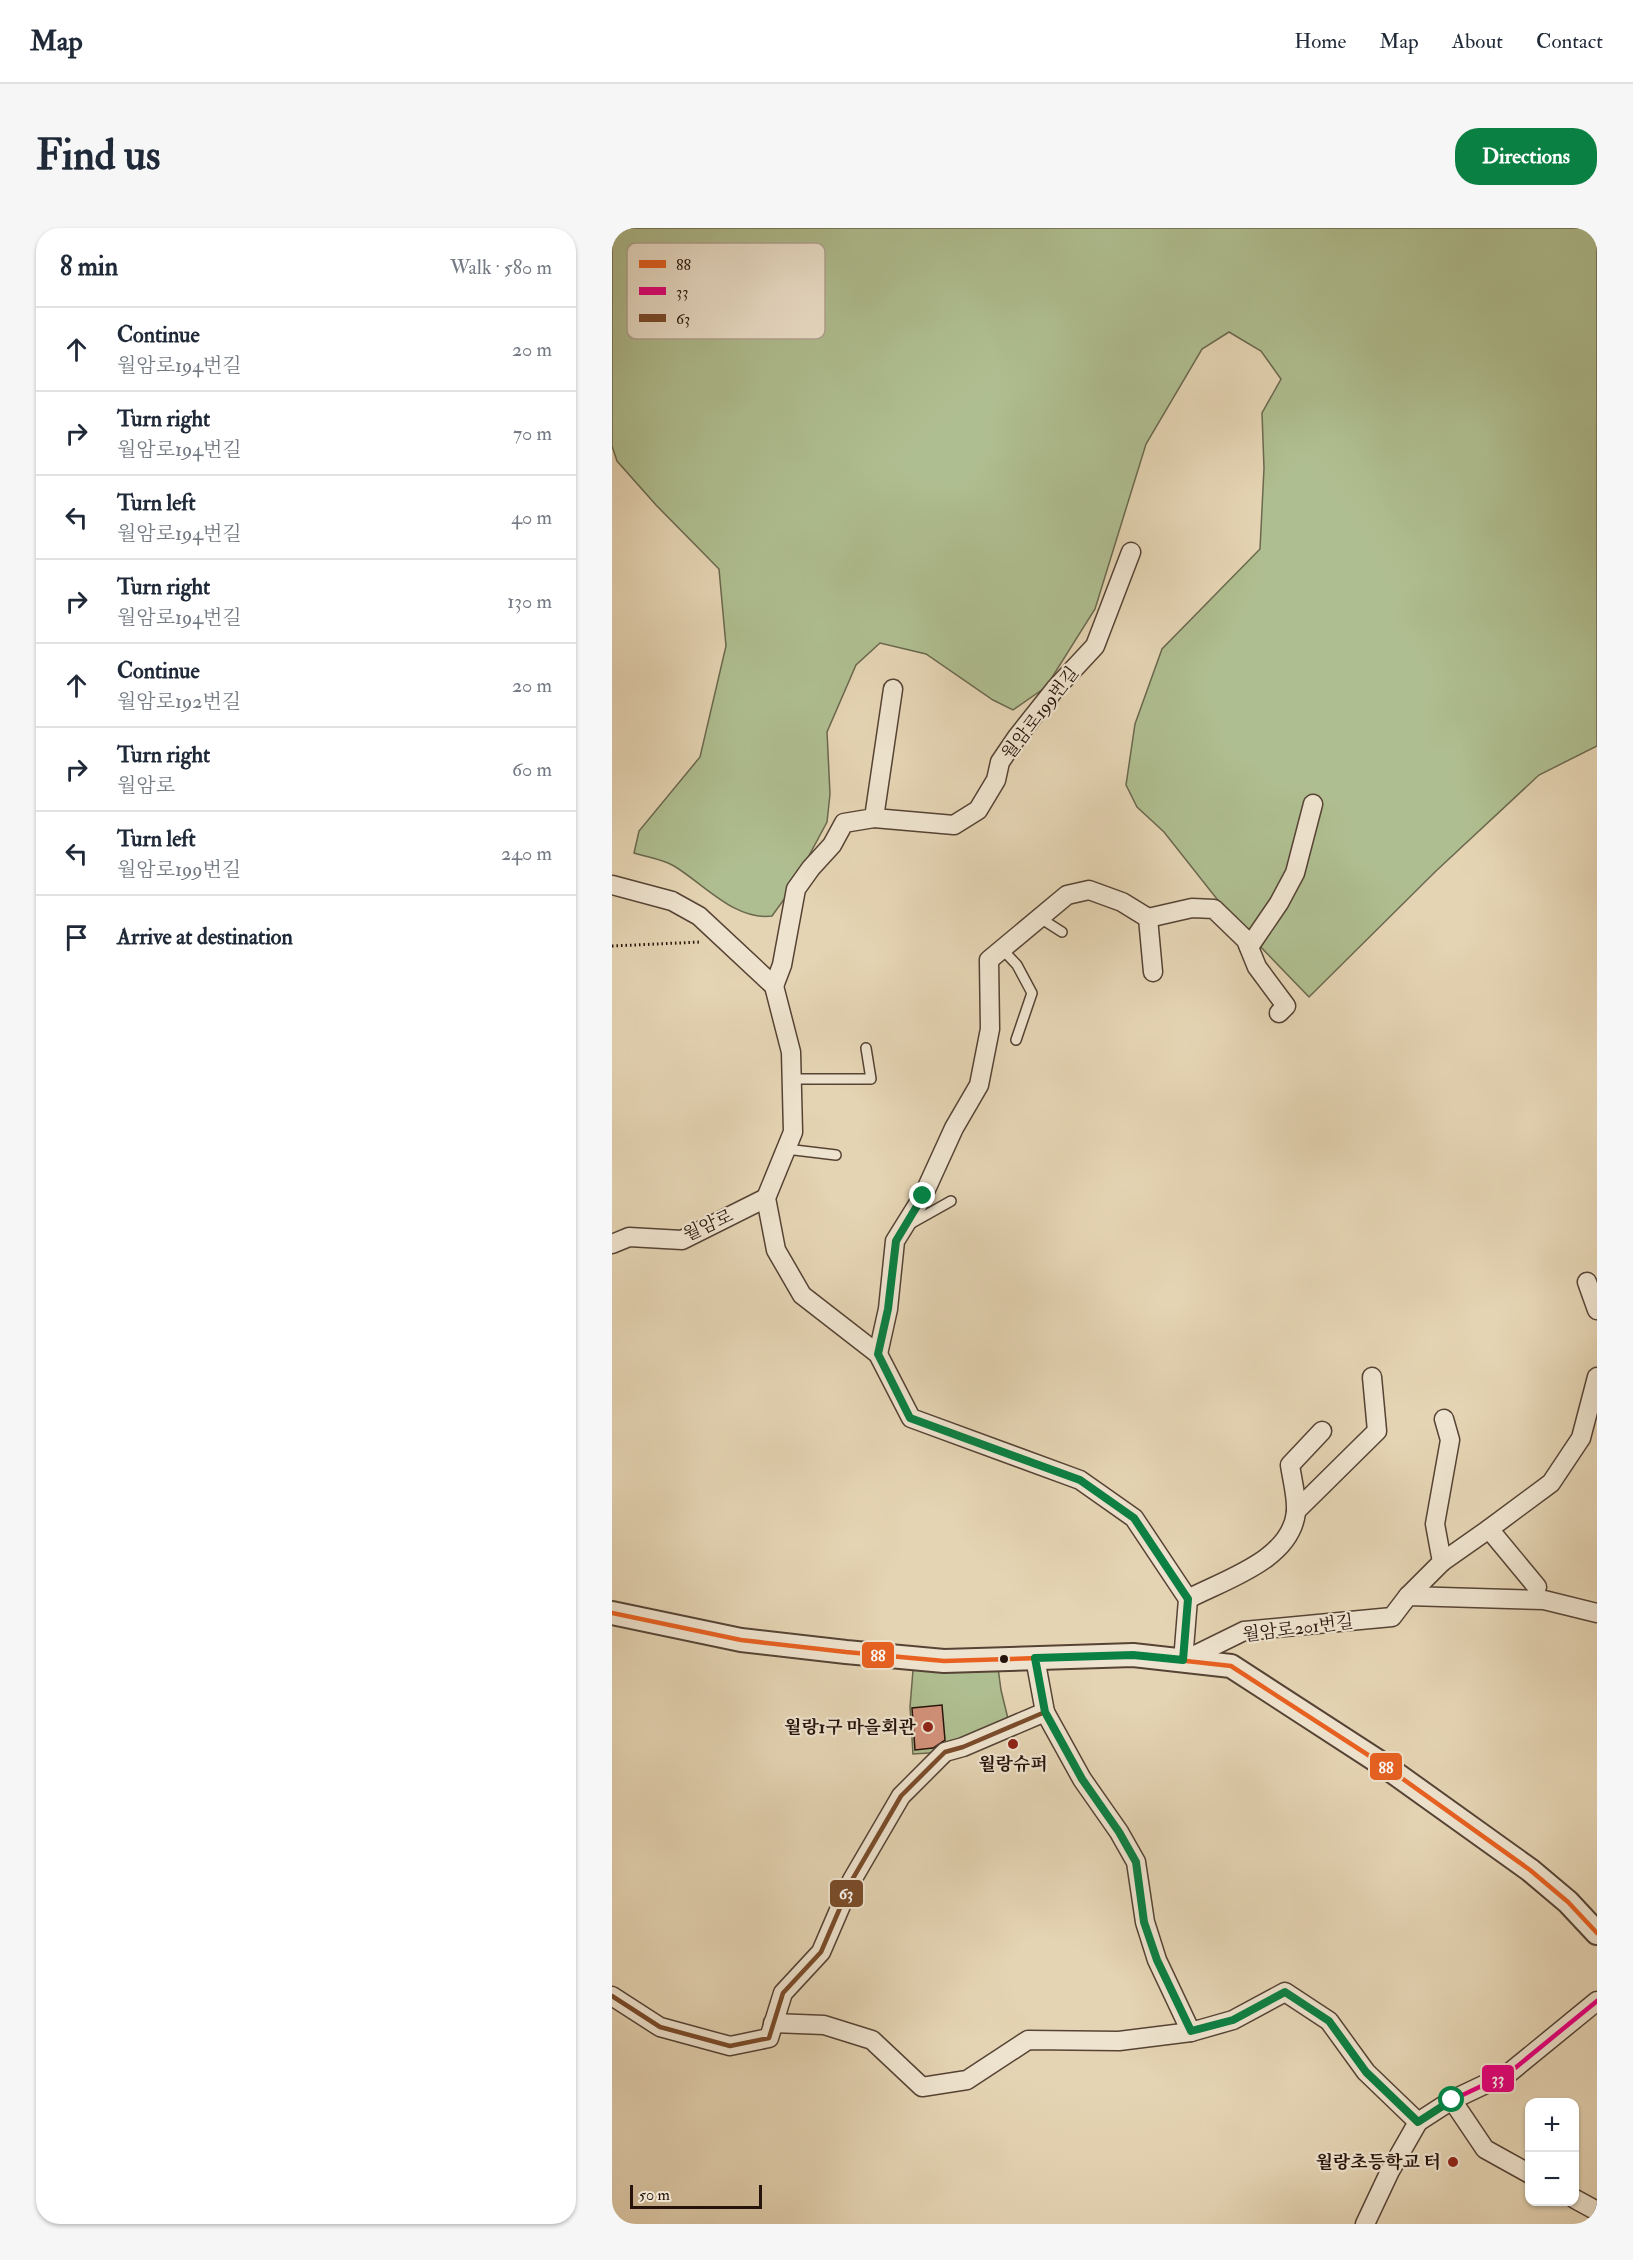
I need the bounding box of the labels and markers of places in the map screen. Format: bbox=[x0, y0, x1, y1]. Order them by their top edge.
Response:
unlabelled marker bbox=[998, 1653, 1010, 1665]
place label: 월랑1구 마을회관 bbox=[784, 1716, 917, 1739]
marker: 월랑1구 마을회관 bbox=[921, 1720, 935, 1734]
marker: 월랑슈퍼 bbox=[1006, 1737, 1020, 1751]
place label: 월랑슈퍼 bbox=[978, 1753, 1048, 1776]
place label: 월랑초등학교 터 bbox=[1315, 2151, 1441, 2174]
marker: 월랑초등학교 터 bbox=[1446, 2155, 1460, 2169]

